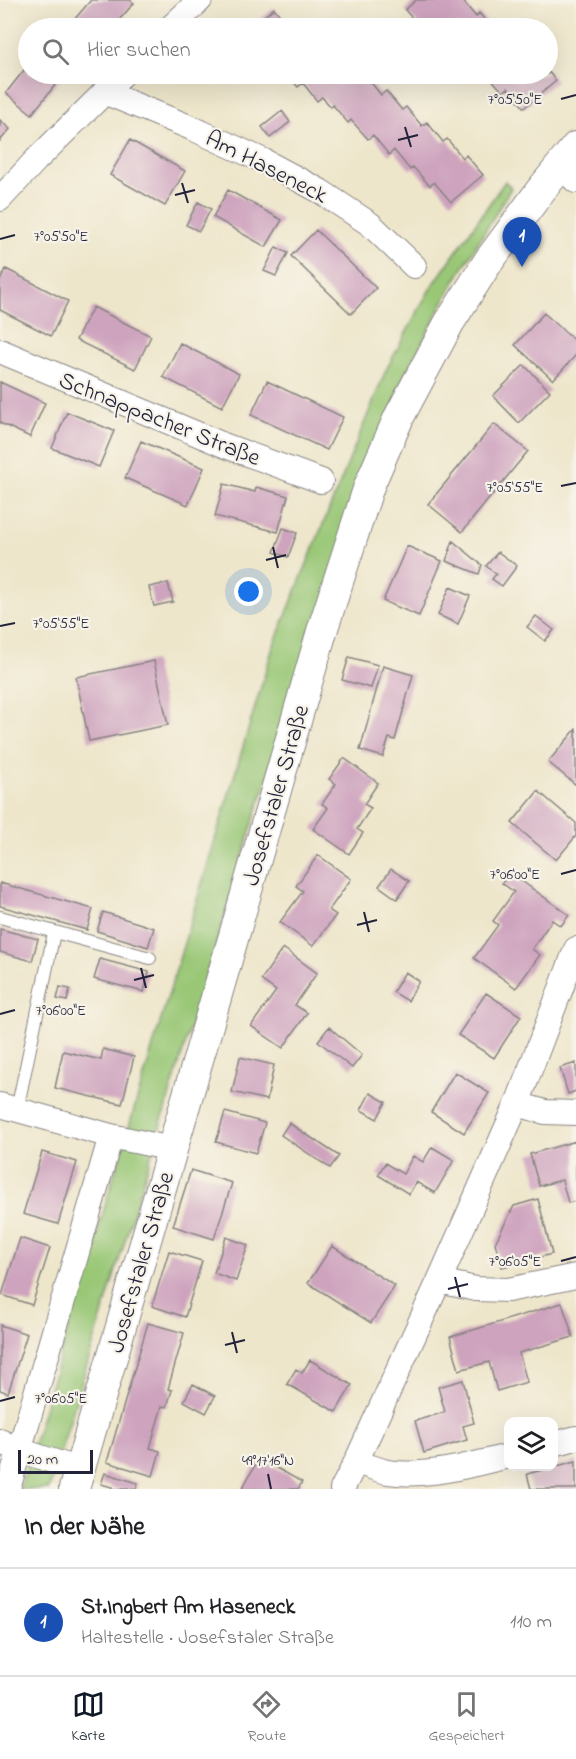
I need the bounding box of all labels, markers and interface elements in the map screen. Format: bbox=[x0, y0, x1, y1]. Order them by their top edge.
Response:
search box bbox=[18, 18, 558, 84]
icon: search bbox=[39, 35, 72, 68]
text: Hier suchen bbox=[87, 35, 191, 67]
text: 7°05'50"E bbox=[488, 89, 542, 111]
street label: Am Haseneck bbox=[199, 122, 334, 214]
pin: 1 bbox=[502, 218, 542, 267]
text: 7°05'50"E bbox=[34, 226, 88, 248]
street label: Schnappacher Straße bbox=[53, 364, 265, 477]
text: 7°05'55"E bbox=[487, 477, 543, 499]
your location bbox=[234, 577, 263, 606]
text: 7°05'55"E bbox=[33, 613, 89, 635]
street label: Josefstaler Straße bbox=[235, 701, 320, 890]
text: 7°06'00"E bbox=[490, 864, 540, 886]
text: 7°06'00"E bbox=[36, 1000, 86, 1022]
street label: Josefstaler Straße bbox=[100, 1168, 185, 1357]
text: 7°06'05"E bbox=[489, 1251, 541, 1273]
text: 7°06'05"E bbox=[35, 1388, 87, 1410]
map controls bbox=[504, 1417, 558, 1471]
button: layers bbox=[504, 1417, 558, 1471]
scale bar bbox=[18, 1447, 93, 1474]
text: 20 m bbox=[27, 1448, 58, 1472]
text: 49°17'16"N bbox=[242, 1450, 294, 1472]
text: In der Nähe bbox=[24, 1509, 145, 1547]
text: St.Ingbert Am Haseneck bbox=[81, 1592, 295, 1624]
text: 1 bbox=[40, 1608, 47, 1637]
text: 110 m bbox=[510, 1608, 552, 1637]
text: Haltestelle · Josefstaler Straße bbox=[81, 1624, 334, 1653]
tab: Karte bbox=[71, 1688, 105, 1748]
tab: Route bbox=[247, 1688, 286, 1748]
tab: Gespeichert bbox=[429, 1688, 505, 1748]

